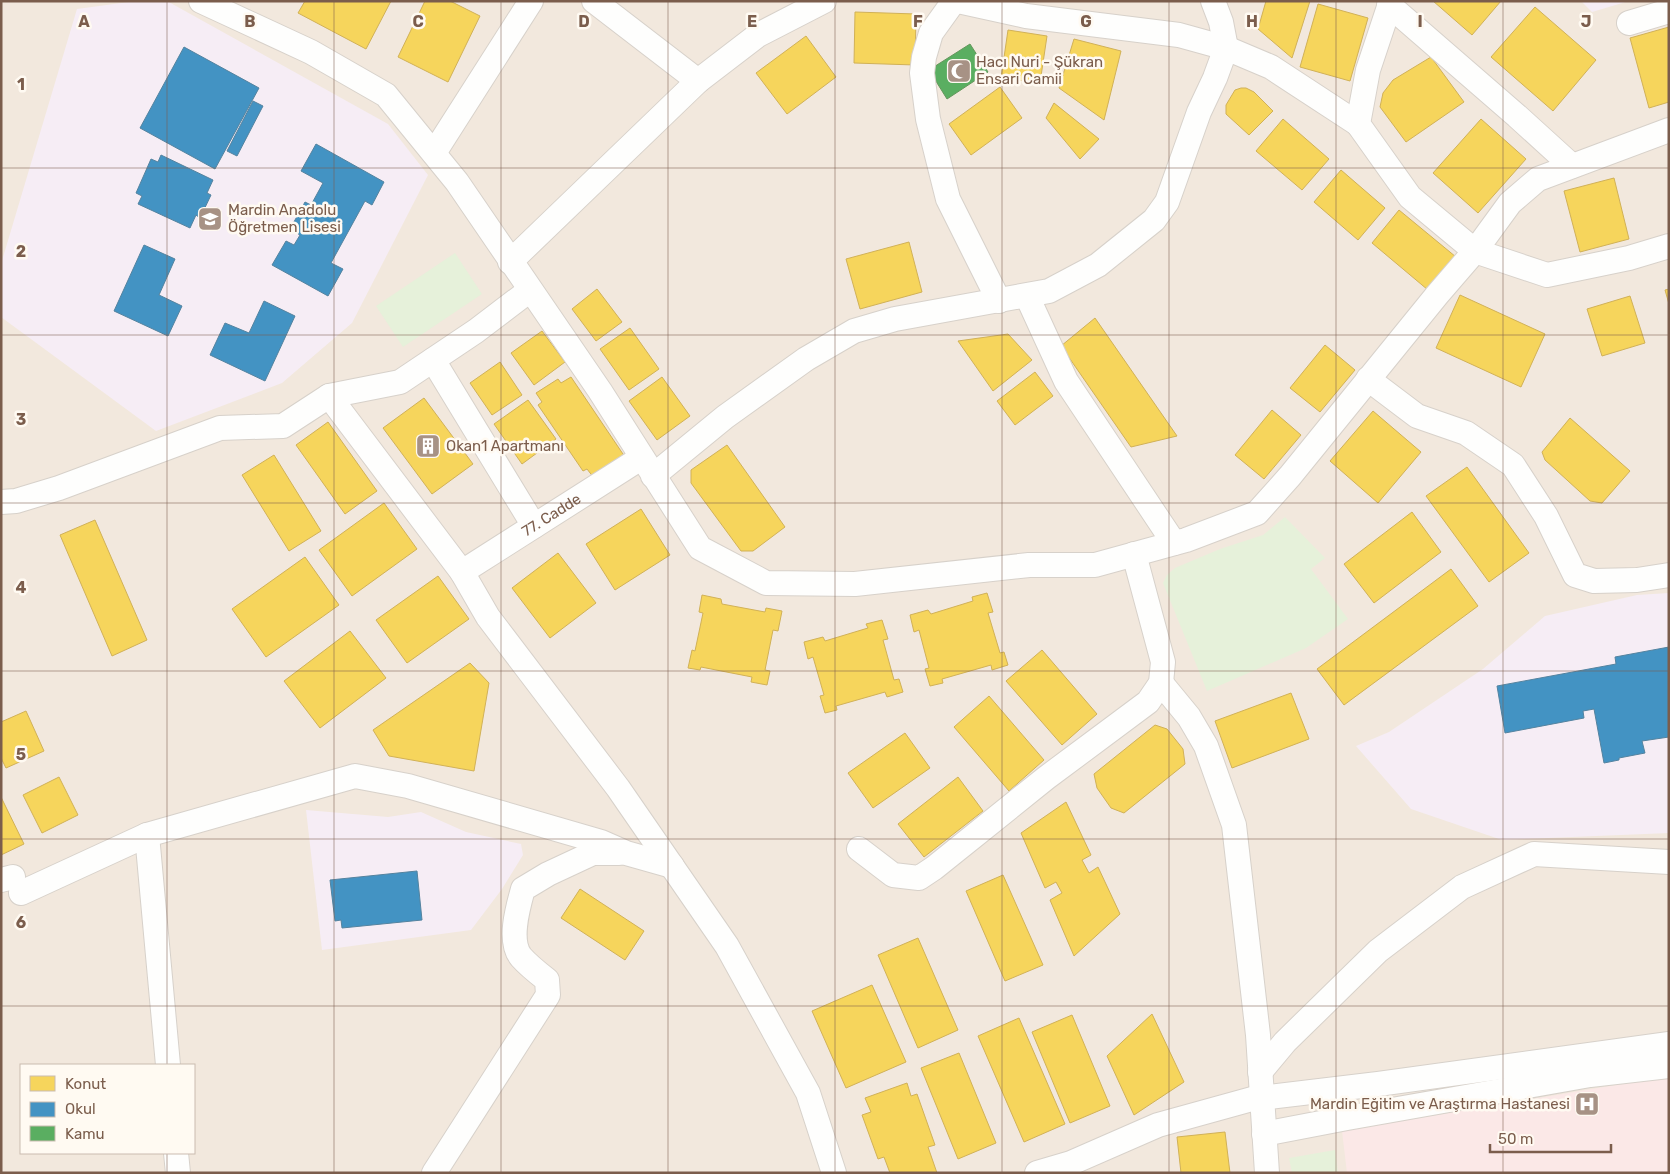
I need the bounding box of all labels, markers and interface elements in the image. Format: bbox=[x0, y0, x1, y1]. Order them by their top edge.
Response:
text: A bbox=[78, 12, 90, 31]
text: B bbox=[244, 12, 256, 31]
text: C bbox=[412, 12, 424, 31]
text: D bbox=[578, 12, 590, 31]
text: E bbox=[747, 12, 757, 31]
text: F bbox=[913, 12, 923, 31]
text: G bbox=[1080, 12, 1092, 31]
text: H bbox=[1246, 12, 1258, 31]
text: I bbox=[1417, 12, 1423, 31]
text: J bbox=[1581, 12, 1591, 31]
place label: Hacı Nuri - Şükran Ensari Camii bbox=[976, 53, 1103, 88]
mosque icon: Hacı Nuri - Şükran Ensari Camii bbox=[946, 58, 972, 84]
text: 1 bbox=[17, 75, 25, 94]
place label: Mardin Anadolu Öğretmen Lisesi bbox=[228, 201, 341, 236]
school or university icon: Mardin Anadolu Öğretmen Lisesi bbox=[197, 206, 223, 232]
text: 2 bbox=[16, 242, 26, 261]
text: 3 bbox=[16, 410, 26, 429]
building icon: Okan1 Apartmanı bbox=[415, 433, 441, 459]
place label: Okan1 Apartmanı bbox=[446, 437, 564, 455]
street label: 77. Cadde bbox=[519, 490, 584, 540]
text: 4 bbox=[16, 578, 27, 597]
text: 5 bbox=[16, 745, 26, 764]
text: 6 bbox=[16, 913, 26, 932]
legend bbox=[20, 1064, 195, 1154]
text: Konut bbox=[65, 1075, 106, 1093]
hospital icon: Mardin Eğitim ve Araştırma Hastanesi bbox=[1574, 1091, 1600, 1117]
place label: Mardin Eğitim ve Araştırma Hastanesi bbox=[1310, 1095, 1570, 1113]
text: Okul bbox=[65, 1100, 96, 1118]
scale bar bbox=[1490, 1122, 1611, 1154]
text: Kamu bbox=[65, 1125, 105, 1143]
text: 50 m bbox=[1498, 1130, 1533, 1148]

